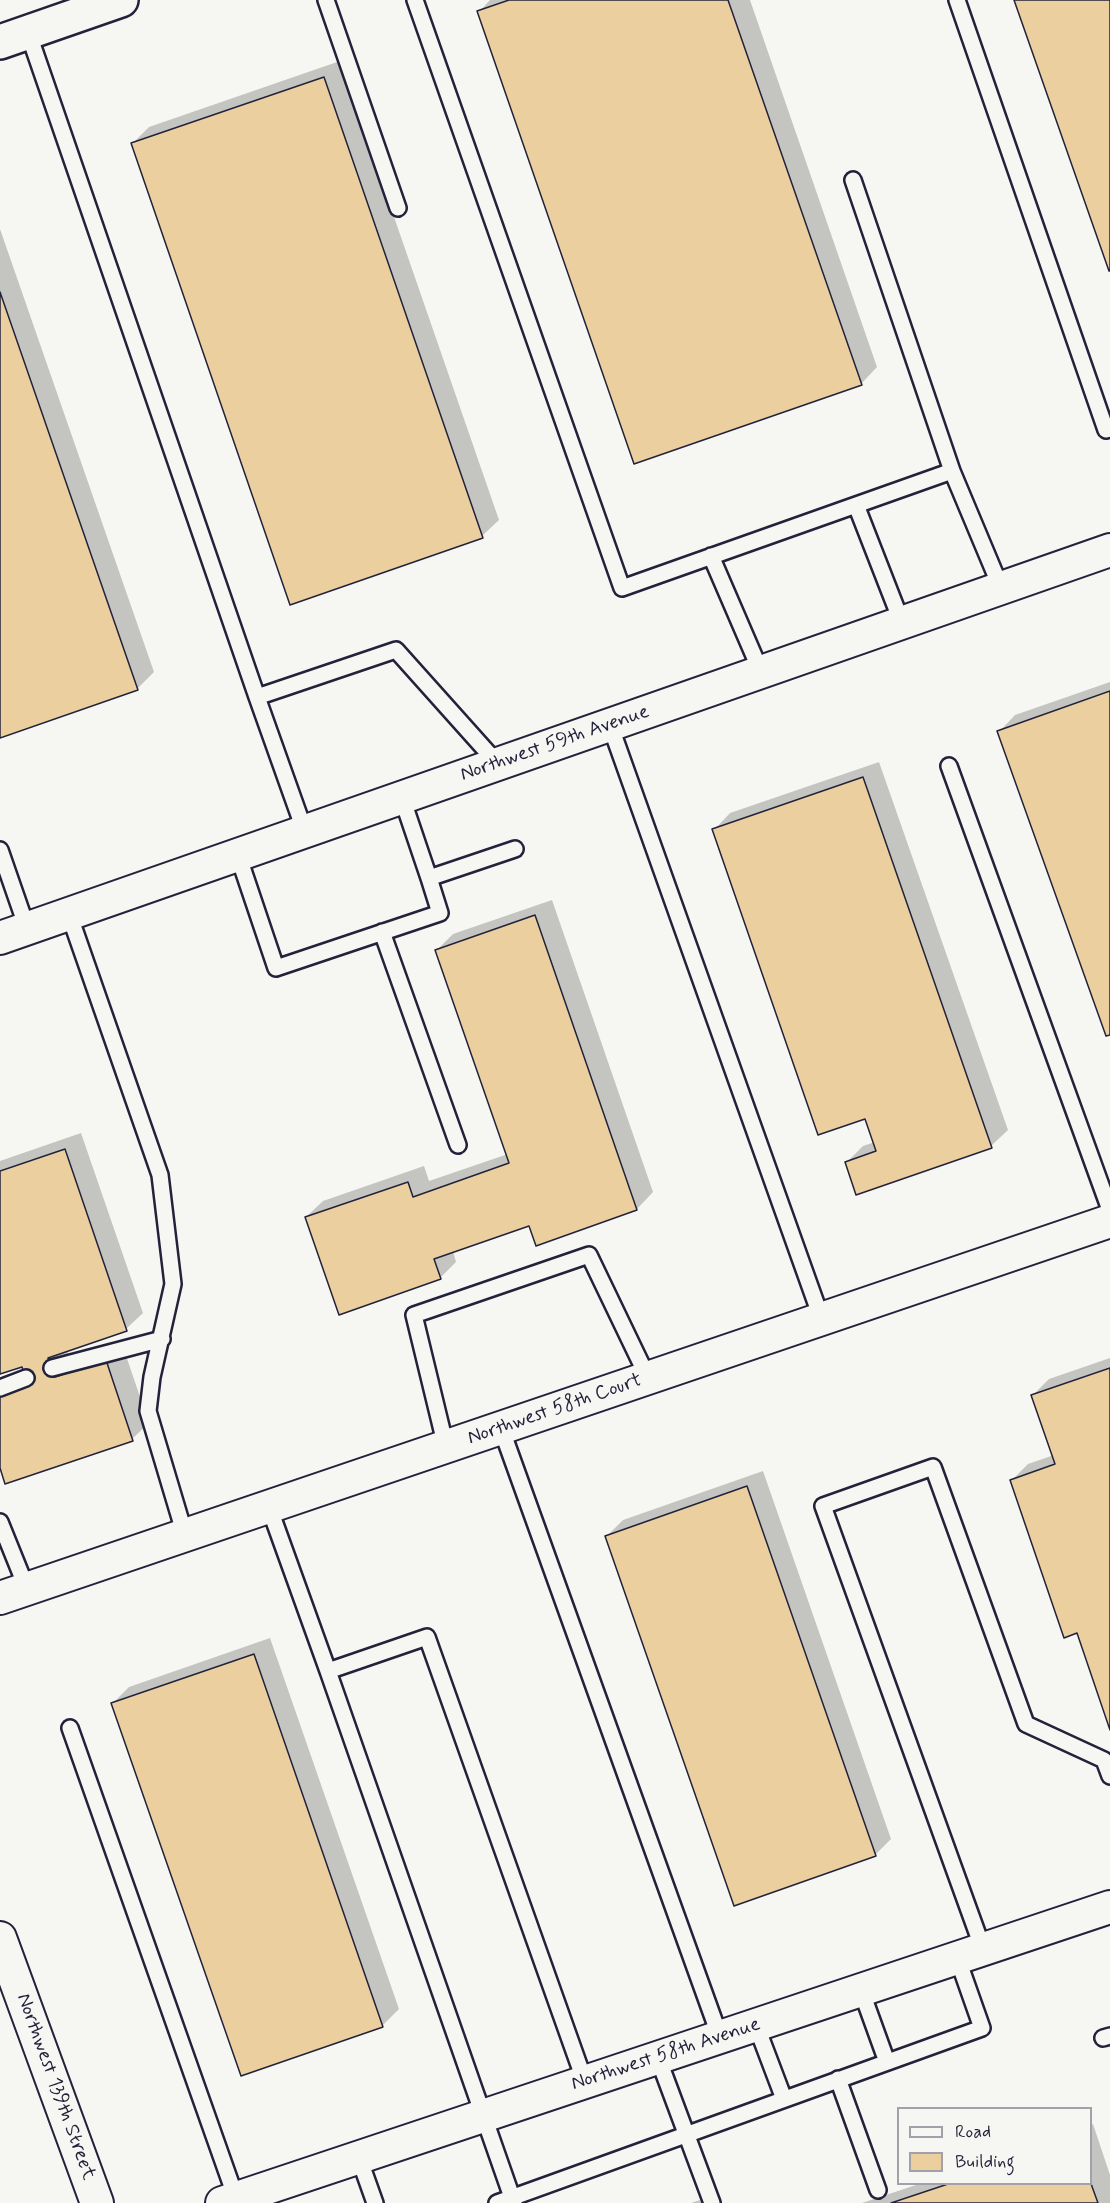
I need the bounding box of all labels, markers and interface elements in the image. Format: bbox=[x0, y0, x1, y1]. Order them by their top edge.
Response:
street label: Northwest 59th Avenue bbox=[457, 700, 653, 788]
street label: Northwest 58th Court bbox=[465, 1369, 645, 1451]
street label: Northwest 139th Street bbox=[10, 1990, 100, 2184]
street label: Northwest 58th Avenue bbox=[569, 2013, 763, 2097]
legend bbox=[897, 2107, 1092, 2185]
text: Road bbox=[955, 2120, 991, 2144]
text: Building bbox=[955, 2150, 1015, 2174]

